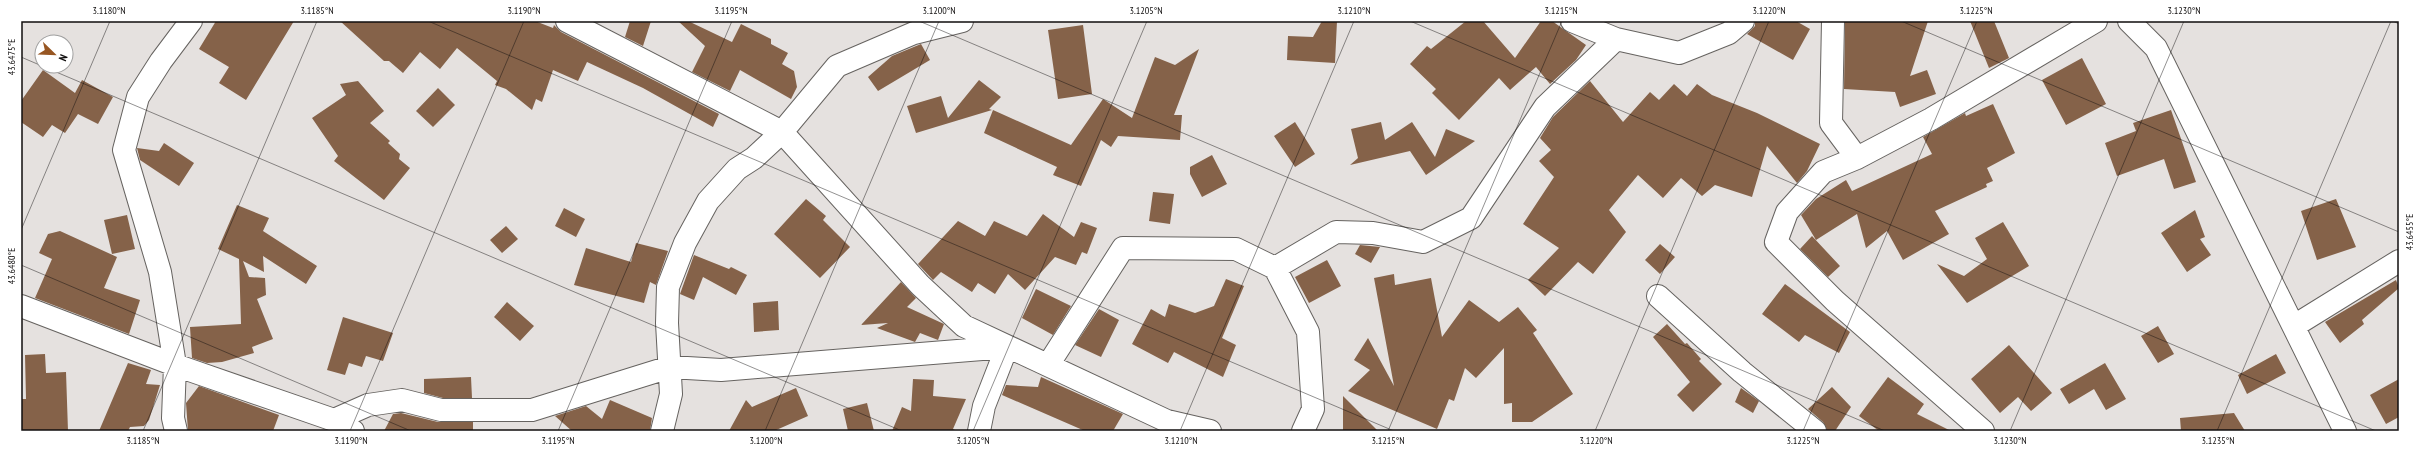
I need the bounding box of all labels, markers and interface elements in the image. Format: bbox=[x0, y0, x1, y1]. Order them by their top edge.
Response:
text: 3.1180°N bbox=[92, 4, 126, 17]
text: 3.1185°N bbox=[300, 4, 334, 17]
text: 3.1190°N bbox=[507, 4, 541, 17]
text: 3.1195°N bbox=[714, 4, 748, 17]
text: 3.1200°N bbox=[922, 4, 956, 17]
text: 3.1205°N bbox=[1129, 4, 1163, 17]
text: 3.1210°N bbox=[1337, 4, 1371, 17]
text: 3.1215°N bbox=[1544, 4, 1578, 17]
text: 3.1220°N bbox=[1752, 4, 1786, 17]
text: 3.1225°N bbox=[1959, 4, 1993, 17]
text: 3.1230°N bbox=[2167, 4, 2201, 17]
north arrow bbox=[34, 34, 74, 74]
text: 43.6475°E bbox=[5, 39, 18, 75]
text: N bbox=[56, 52, 71, 63]
text: 43.6455°E bbox=[2403, 214, 2416, 250]
text: 43.6480°E bbox=[5, 248, 18, 284]
text: 3.1185°N bbox=[126, 434, 160, 447]
text: 3.1190°N bbox=[334, 434, 368, 447]
text: 3.1195°N bbox=[541, 434, 575, 447]
text: 3.1200°N bbox=[749, 434, 783, 447]
text: 3.1205°N bbox=[956, 434, 990, 447]
text: 3.1210°N bbox=[1164, 434, 1198, 447]
text: 3.1215°N bbox=[1371, 434, 1405, 447]
text: 3.1220°N bbox=[1579, 434, 1613, 447]
text: 3.1225°N bbox=[1786, 434, 1820, 447]
text: 3.1230°N bbox=[1993, 434, 2027, 447]
text: 3.1235°N bbox=[2201, 434, 2235, 447]

